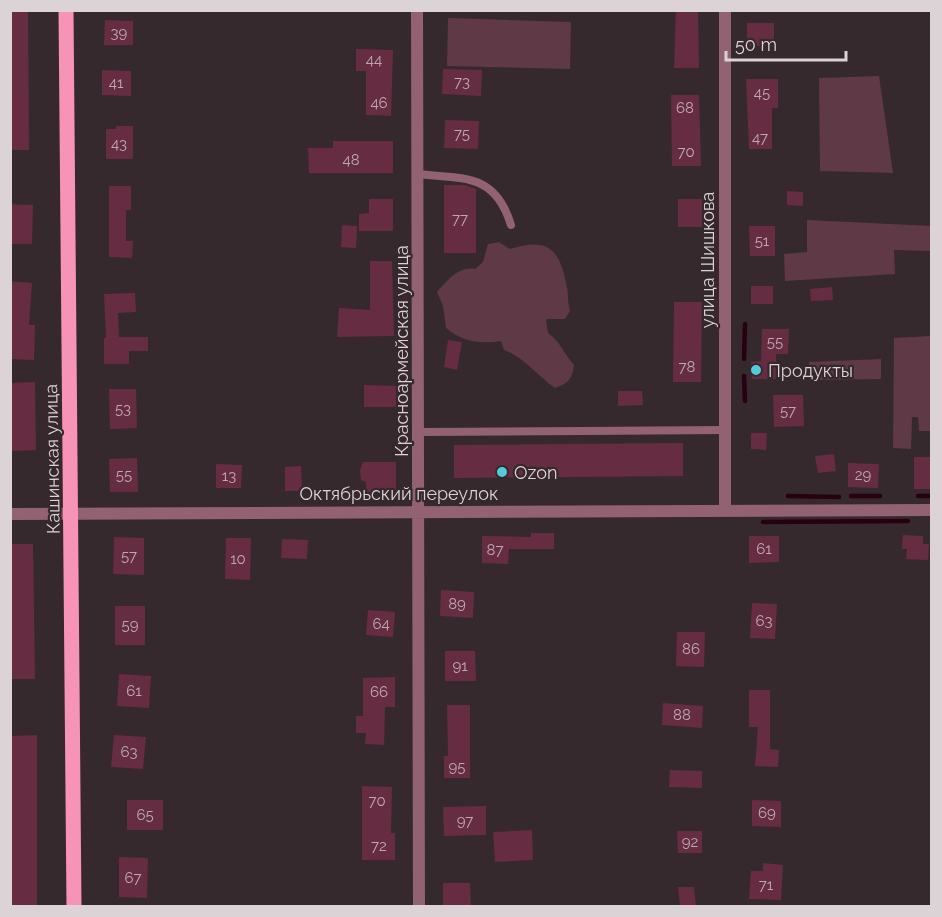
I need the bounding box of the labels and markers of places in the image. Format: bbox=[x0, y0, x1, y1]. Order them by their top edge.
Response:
place label: Продукты bbox=[768, 360, 853, 381]
marker: Продукты bbox=[749, 363, 763, 377]
place label: Ozon bbox=[514, 462, 557, 483]
marker: Ozon bbox=[495, 465, 509, 479]

